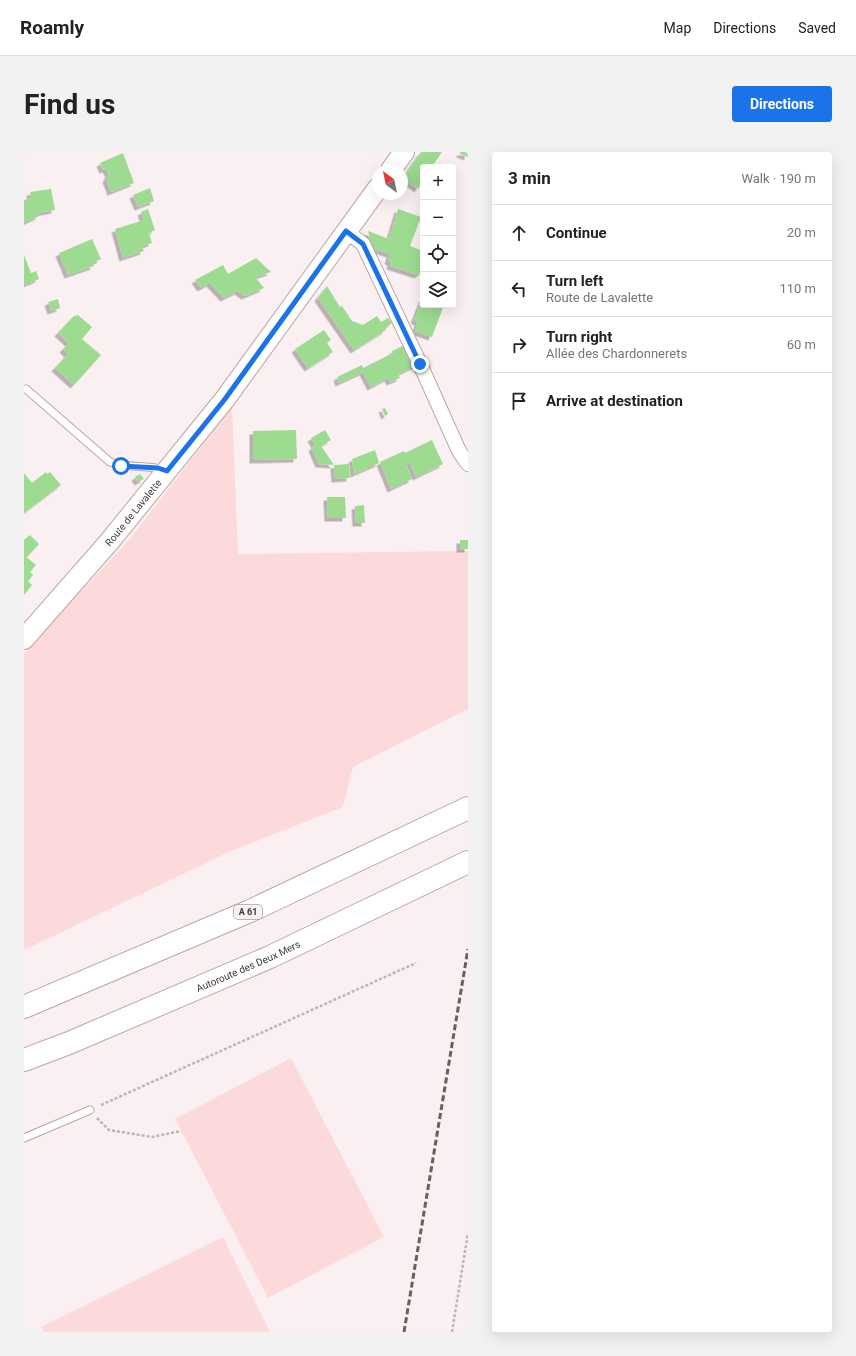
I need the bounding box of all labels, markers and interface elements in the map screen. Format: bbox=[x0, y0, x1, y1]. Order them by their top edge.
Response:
text: Roamly bbox=[20, 16, 84, 39]
text: Map bbox=[664, 20, 691, 36]
text: Directions bbox=[713, 20, 776, 36]
text: Saved bbox=[798, 20, 836, 36]
button: Directions bbox=[732, 86, 832, 122]
text: Find us bbox=[24, 88, 115, 121]
north arrow bbox=[372, 164, 408, 200]
map controls bbox=[420, 164, 456, 308]
button: + bbox=[420, 164, 456, 200]
text: 3 min bbox=[508, 168, 551, 188]
text: Walk · 190 m bbox=[741, 171, 816, 186]
button: − bbox=[420, 200, 456, 236]
icon: ahead bbox=[508, 222, 530, 244]
text: Continue bbox=[546, 224, 607, 242]
text: 20 m bbox=[787, 225, 816, 240]
button: locate bbox=[420, 236, 456, 272]
button: layers bbox=[420, 272, 456, 308]
text: Turn left bbox=[546, 272, 603, 290]
icon: left bbox=[508, 278, 530, 300]
text: 110 m bbox=[779, 281, 816, 296]
text: Route de Lavalette bbox=[546, 290, 653, 305]
text: Turn right bbox=[546, 328, 612, 346]
icon: right bbox=[508, 334, 530, 356]
text: 60 m bbox=[787, 337, 816, 352]
text: Allée des Chardonnerets bbox=[546, 346, 687, 361]
route end bbox=[411, 355, 429, 373]
icon: arrive bbox=[508, 390, 530, 412]
text: Arrive at destination bbox=[546, 392, 683, 410]
route start bbox=[112, 457, 130, 475]
street label: Route de Lavalette bbox=[103, 477, 164, 548]
road number: A 61 bbox=[234, 905, 262, 919]
street label: Autoroute des Deux Mers bbox=[194, 938, 302, 994]

